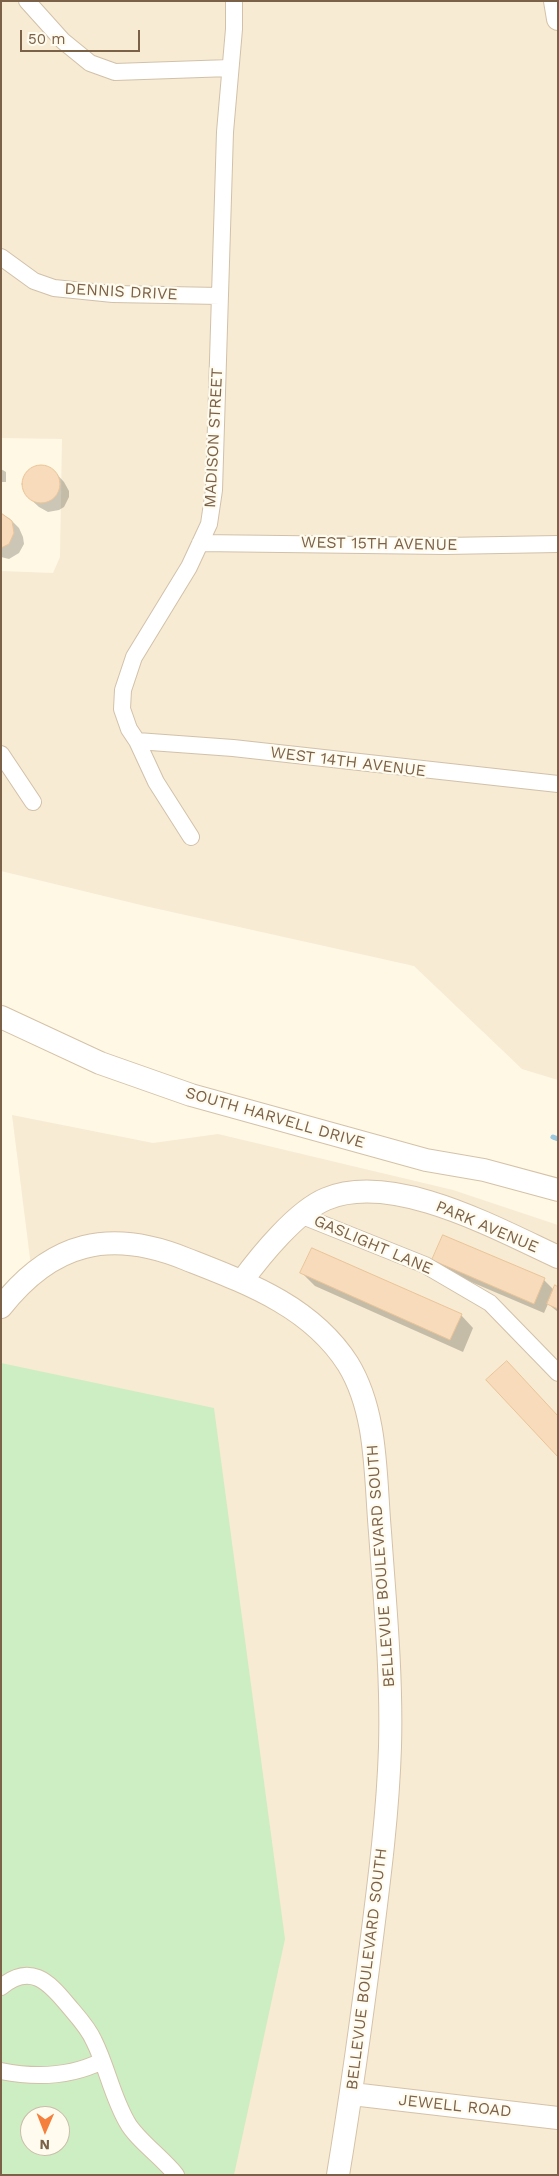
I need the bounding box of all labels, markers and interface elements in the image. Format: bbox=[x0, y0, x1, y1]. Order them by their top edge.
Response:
scale bar bbox=[22, 20, 142, 52]
text: 50 m bbox=[28, 30, 65, 48]
street label: DENNIS DRIVE bbox=[64, 279, 178, 305]
street label: MADISON STREET bbox=[201, 368, 227, 508]
street label: WEST 15TH AVENUE bbox=[301, 533, 457, 555]
street label: WEST 14TH AVENUE bbox=[269, 743, 427, 781]
street label: SOUTH HARVELL DRIVE bbox=[183, 1083, 367, 1153]
street label: PARK AVENUE bbox=[433, 1197, 541, 1257]
street label: GASLIGHT LANE bbox=[311, 1211, 435, 1279]
street label: BELLEVUE BOULEVARD SOUTH bbox=[363, 1444, 399, 1688]
street label: BELLEVUE BOULEVARD SOUTH bbox=[343, 1847, 391, 2091]
street label: JEWELL ROAD bbox=[397, 2091, 513, 2121]
north arrow bbox=[20, 2106, 70, 2156]
text: N bbox=[39, 2137, 50, 2153]

